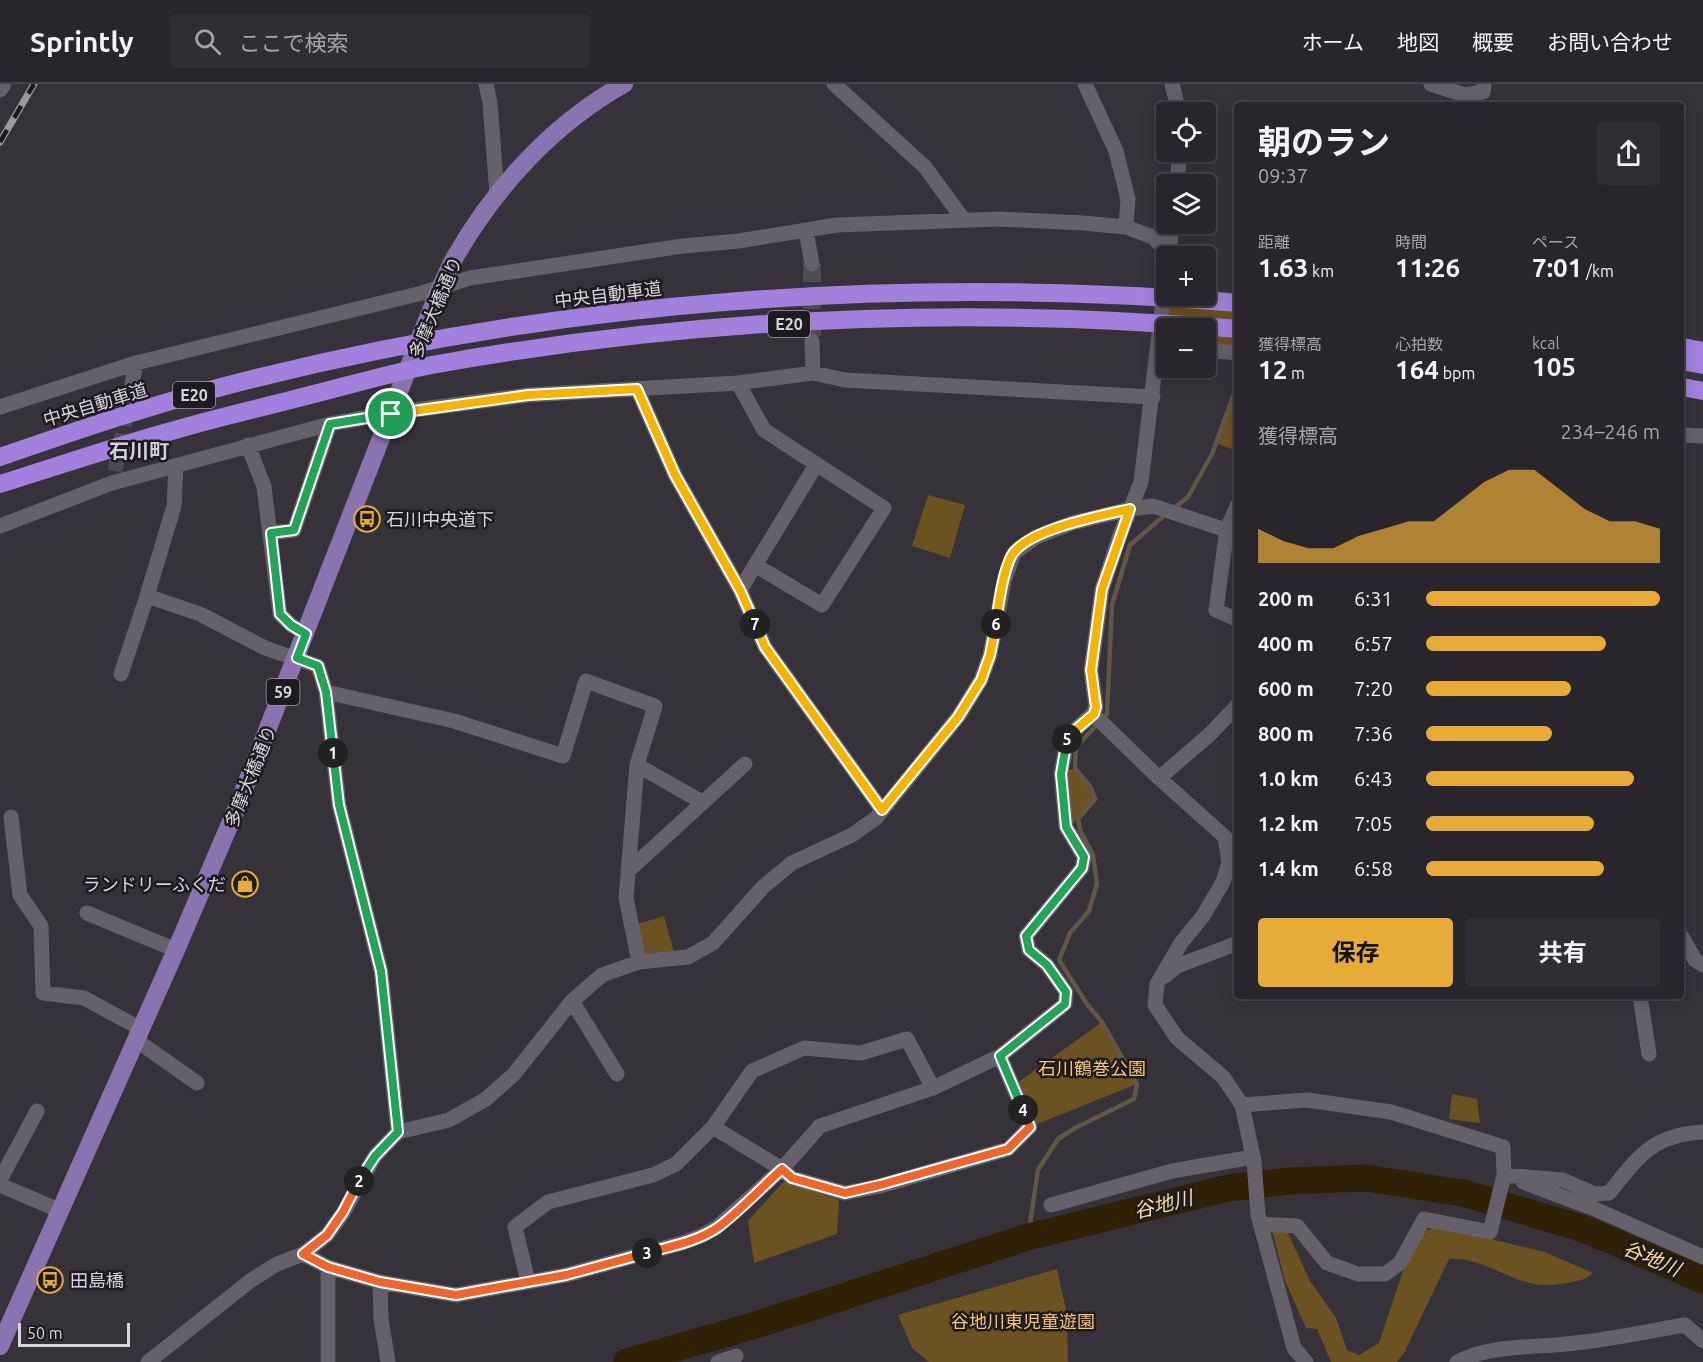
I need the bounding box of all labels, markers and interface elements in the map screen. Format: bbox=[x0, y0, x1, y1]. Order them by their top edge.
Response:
search box bbox=[170, 14, 590, 68]
icon: search bbox=[191, 25, 224, 58]
text: Sprintly bbox=[30, 26, 134, 57]
text: ここで検索 bbox=[239, 30, 349, 55]
text: ホーム bbox=[1302, 30, 1364, 54]
text: 地図 bbox=[1397, 30, 1439, 54]
text: 概要 bbox=[1472, 30, 1514, 54]
text: お問い合わせ bbox=[1547, 30, 1673, 54]
map controls bbox=[1156, 102, 1216, 378]
button: locate bbox=[1156, 102, 1216, 162]
button: share bbox=[1597, 122, 1660, 185]
text: 朝のラン bbox=[1258, 123, 1390, 160]
text: 09:37 bbox=[1258, 164, 1308, 187]
button: layers bbox=[1156, 174, 1216, 234]
text: 距離 bbox=[1258, 233, 1290, 251]
text: 時間 bbox=[1395, 233, 1427, 251]
text: ペース bbox=[1532, 233, 1579, 251]
button: + bbox=[1156, 246, 1216, 306]
street label: 多摩大橋通り bbox=[405, 253, 465, 361]
text: 1.63 bbox=[1258, 253, 1308, 282]
text: 11:26 bbox=[1395, 253, 1460, 282]
text: 7:01 bbox=[1532, 253, 1582, 282]
text: km bbox=[1308, 262, 1334, 280]
text: /km bbox=[1582, 262, 1614, 280]
street label: 中央自動車道 bbox=[553, 277, 663, 311]
road number: E20 bbox=[768, 311, 810, 337]
button: − bbox=[1156, 318, 1216, 378]
text: kcal bbox=[1532, 334, 1560, 352]
text: 獲得標高 bbox=[1258, 335, 1322, 353]
text: 心拍数 bbox=[1395, 335, 1443, 353]
text: 105 bbox=[1532, 352, 1576, 381]
text: 12 bbox=[1258, 355, 1287, 384]
text: 164 bbox=[1395, 355, 1439, 384]
text: m bbox=[1287, 364, 1305, 382]
text: bpm bbox=[1439, 364, 1475, 382]
street label: 中央自動車道 bbox=[40, 379, 150, 429]
road number: E20 bbox=[173, 382, 215, 408]
pin bbox=[365, 388, 416, 439]
icon: arrive bbox=[374, 397, 407, 430]
text: 234–246 m bbox=[1561, 420, 1660, 443]
text: 獲得標高 bbox=[1258, 424, 1338, 447]
district label: 石川町 bbox=[109, 439, 169, 462]
bus stop icon: 石川中央道下 bbox=[352, 504, 382, 534]
place label: 石川中央道下 bbox=[386, 509, 494, 529]
text: 200 m bbox=[1258, 587, 1314, 610]
text: 6:31 bbox=[1354, 587, 1393, 610]
pin: 7 bbox=[740, 609, 770, 639]
pin: 6 bbox=[981, 609, 1011, 639]
text: 7 bbox=[750, 615, 760, 633]
text: 6 bbox=[991, 615, 1001, 633]
text: 400 m bbox=[1258, 632, 1314, 655]
text: 6:57 bbox=[1354, 632, 1393, 655]
text: 600 m bbox=[1258, 677, 1314, 700]
text: 7:20 bbox=[1354, 677, 1393, 700]
road number: 59 bbox=[266, 679, 300, 705]
street label: 多摩大橋通り bbox=[220, 722, 280, 830]
text: 800 m bbox=[1258, 722, 1314, 745]
text: 7:36 bbox=[1354, 722, 1393, 745]
pin: 5 bbox=[1052, 724, 1082, 754]
text: 5 bbox=[1062, 730, 1072, 748]
pin: 1 bbox=[318, 738, 348, 768]
text: 1 bbox=[328, 744, 338, 762]
text: 1.0 km bbox=[1258, 767, 1319, 790]
text: 6:43 bbox=[1354, 767, 1393, 790]
text: 1.2 km bbox=[1258, 812, 1319, 835]
text: 7:05 bbox=[1354, 812, 1393, 835]
text: 1.4 km bbox=[1258, 857, 1319, 880]
text: 6:58 bbox=[1354, 857, 1393, 880]
shop icon: ランドリーふくだ bbox=[230, 869, 260, 899]
place label: ランドリーふくだ bbox=[83, 874, 226, 894]
button: 保存 bbox=[1258, 918, 1453, 987]
button: 共有 bbox=[1465, 918, 1660, 987]
park label: 石川鶴巻公園 bbox=[1038, 1058, 1146, 1078]
pin: 4 bbox=[1008, 1095, 1038, 1125]
text: 4 bbox=[1018, 1101, 1028, 1119]
pin: 2 bbox=[344, 1166, 374, 1196]
text: 2 bbox=[354, 1172, 364, 1190]
water label: 谷地川 bbox=[1131, 1185, 1197, 1222]
water label: 谷地川 bbox=[1620, 1236, 1686, 1281]
pin: 3 bbox=[632, 1238, 662, 1268]
text: 3 bbox=[642, 1244, 652, 1262]
bus stop icon: 田島橋 bbox=[35, 1265, 65, 1295]
place label: 田島橋 bbox=[70, 1270, 124, 1290]
park label: 谷地川東児童遊園 bbox=[951, 1311, 1095, 1331]
scale bar bbox=[18, 1320, 130, 1348]
text: 50 m bbox=[27, 1324, 63, 1342]

